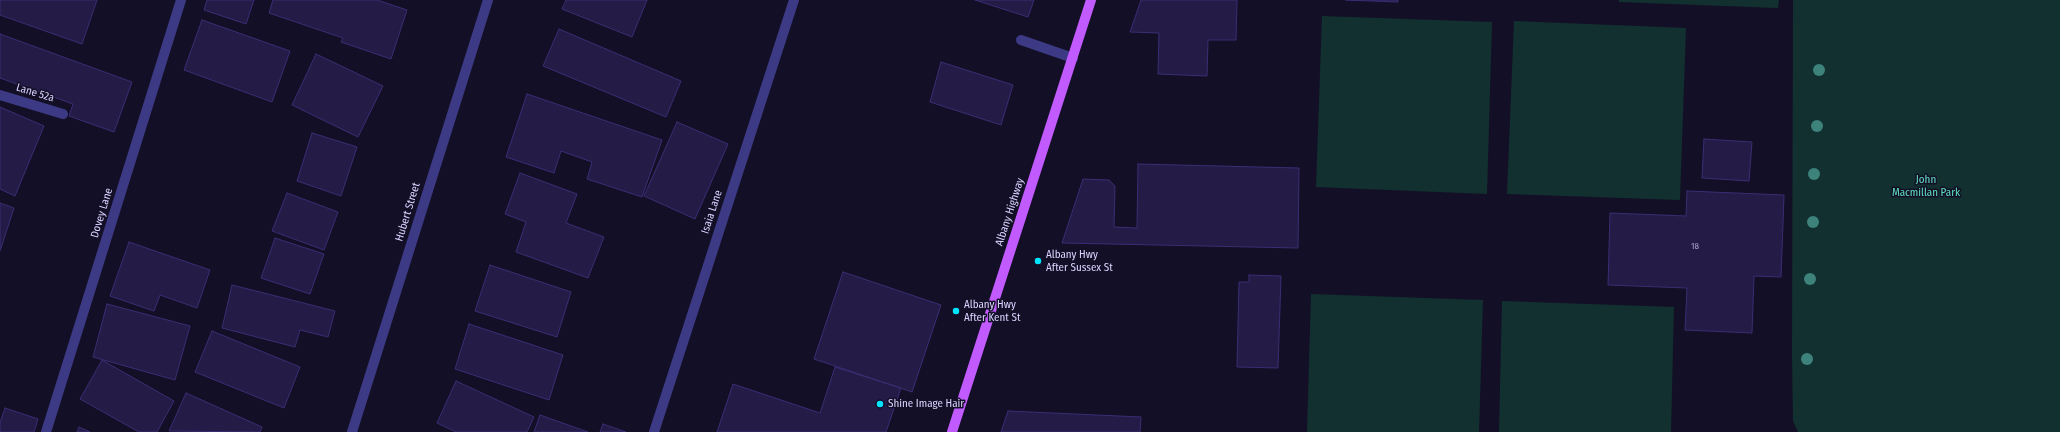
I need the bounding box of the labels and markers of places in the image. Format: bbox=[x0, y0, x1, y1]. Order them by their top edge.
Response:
place label: Albany Hwy After Sussex St bbox=[1046, 248, 1113, 274]
marker: Albany Hwy After Sussex St bbox=[1033, 256, 1043, 266]
place label: Albany Hwy After Kent St bbox=[964, 298, 1021, 324]
marker: Albany Hwy After Kent St bbox=[951, 306, 961, 316]
place label: Shine Image Hair bbox=[888, 397, 964, 411]
marker: Shine Image Hair bbox=[875, 399, 885, 409]

